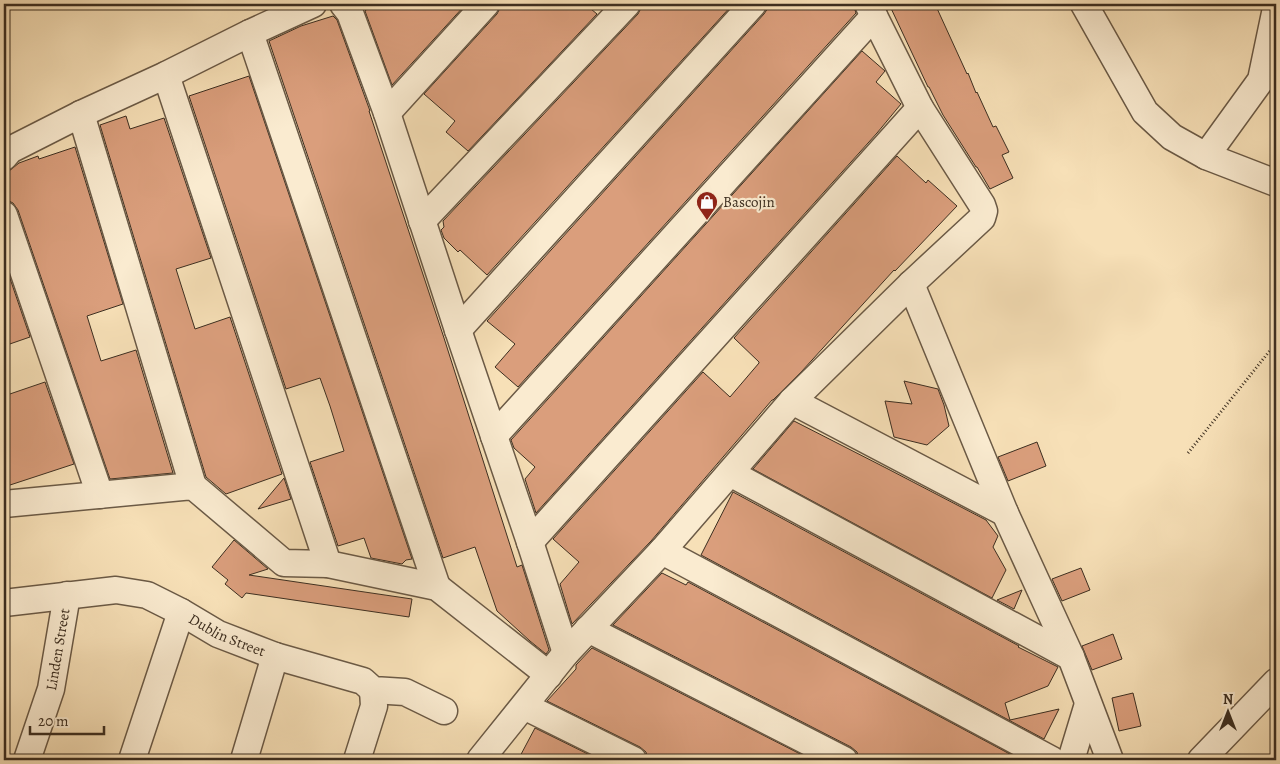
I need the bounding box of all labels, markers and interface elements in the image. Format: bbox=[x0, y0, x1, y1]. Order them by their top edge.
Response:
shop icon: Bascojin bbox=[695, 190, 719, 221]
place label: Bascojin bbox=[723, 192, 775, 212]
street label: Linden Street bbox=[41, 607, 75, 692]
street label: Dublin Street bbox=[185, 609, 268, 661]
north arrow bbox=[1202, 686, 1252, 736]
text: N bbox=[1223, 690, 1233, 709]
scale bar bbox=[30, 704, 104, 736]
text: 20 m bbox=[38, 711, 69, 731]

